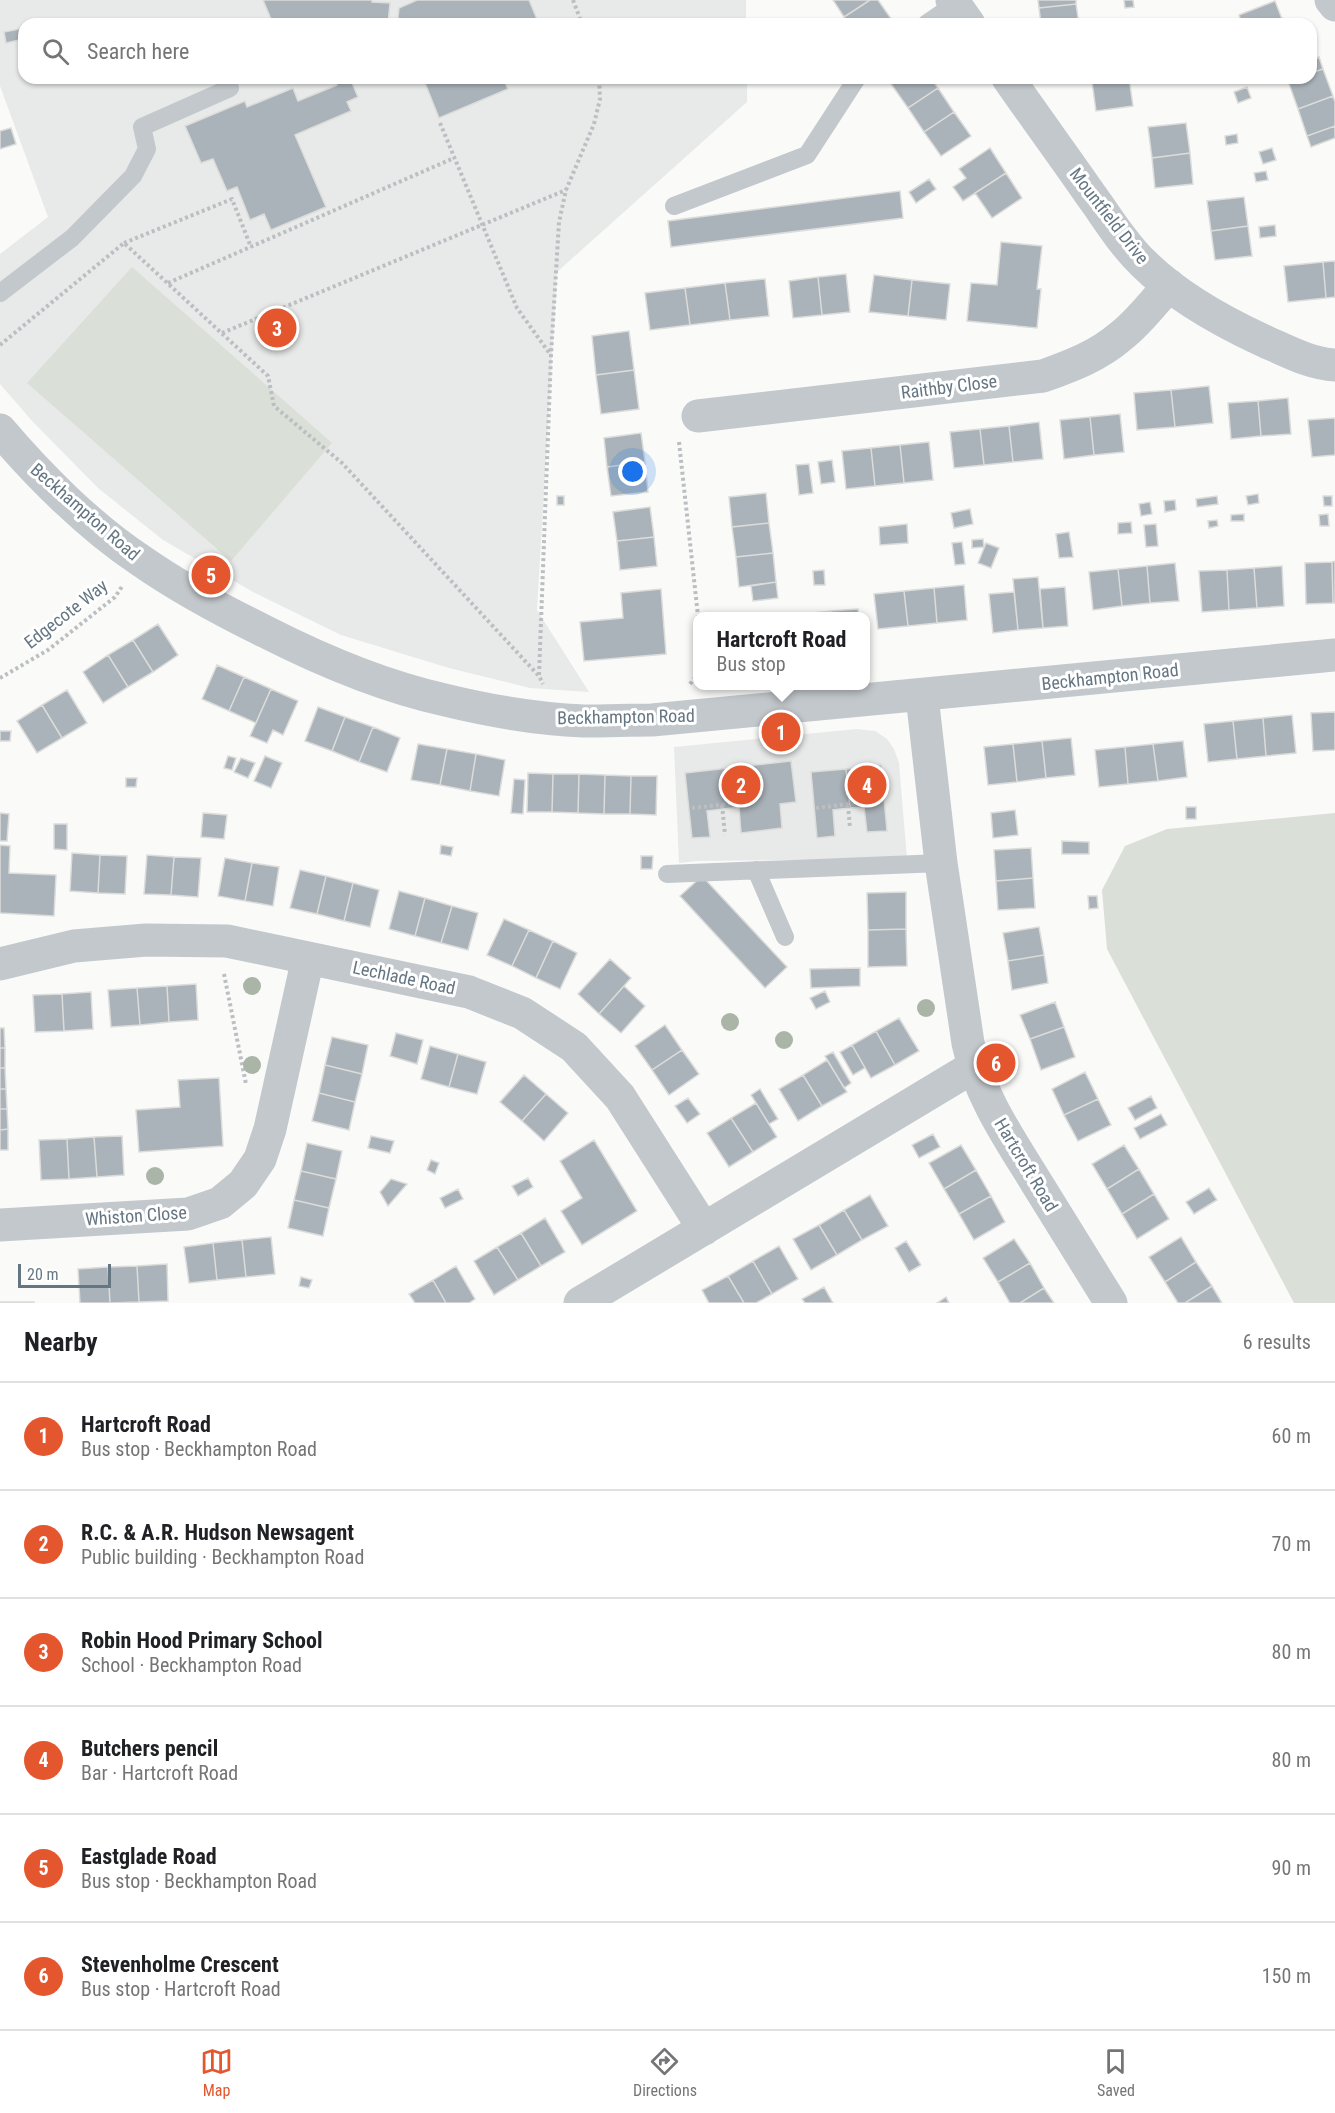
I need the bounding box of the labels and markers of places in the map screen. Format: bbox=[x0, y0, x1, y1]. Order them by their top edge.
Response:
pin: 3 bbox=[258, 306, 296, 350]
pin: 5 bbox=[192, 552, 230, 598]
pin: 1 bbox=[762, 710, 800, 754]
pin: 2 bbox=[722, 762, 760, 808]
pin: 4 bbox=[848, 762, 886, 808]
pin: 6 bbox=[976, 1040, 1016, 1086]

